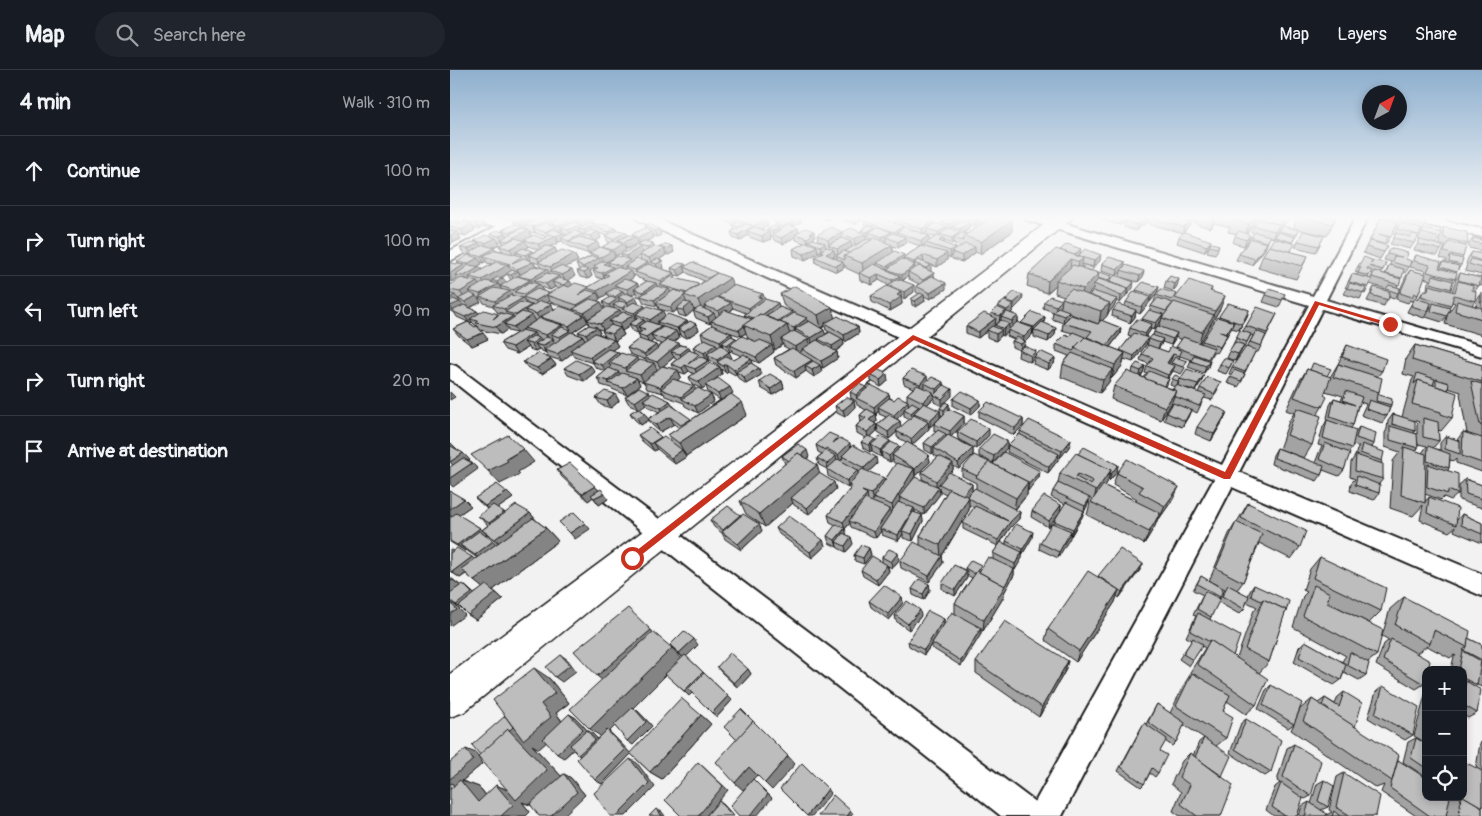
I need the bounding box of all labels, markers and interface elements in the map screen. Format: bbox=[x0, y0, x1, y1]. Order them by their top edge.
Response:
search box bbox=[95, 12, 445, 57]
text: Map bbox=[25, 20, 65, 49]
icon: search bbox=[113, 21, 141, 49]
text: Search here bbox=[153, 23, 246, 47]
text: Map bbox=[1280, 23, 1309, 46]
text: Layers bbox=[1337, 23, 1387, 46]
text: Share bbox=[1415, 23, 1457, 46]
north arrow bbox=[1362, 85, 1407, 130]
text: 4 min bbox=[20, 89, 71, 116]
text: Walk · 310 m bbox=[343, 93, 430, 113]
icon: ahead bbox=[20, 157, 48, 185]
text: Continue bbox=[67, 159, 140, 183]
text: 100 m bbox=[384, 161, 430, 181]
icon: right bbox=[20, 227, 48, 255]
text: Turn right bbox=[67, 229, 145, 253]
text: 100 m bbox=[384, 231, 430, 251]
icon: left bbox=[20, 297, 48, 325]
text: Turn left bbox=[67, 299, 137, 323]
text: 90 m bbox=[393, 301, 430, 321]
route end bbox=[1379, 313, 1402, 336]
icon: right bbox=[20, 367, 48, 395]
text: Turn right bbox=[67, 369, 145, 393]
text: 20 m bbox=[392, 371, 430, 391]
icon: arrive bbox=[20, 437, 48, 465]
text: Arrive at destination bbox=[67, 439, 228, 463]
route start bbox=[621, 547, 644, 570]
map controls bbox=[1422, 666, 1467, 801]
button: + bbox=[1422, 666, 1467, 711]
button: − bbox=[1422, 711, 1467, 756]
button: locate bbox=[1422, 756, 1467, 801]

